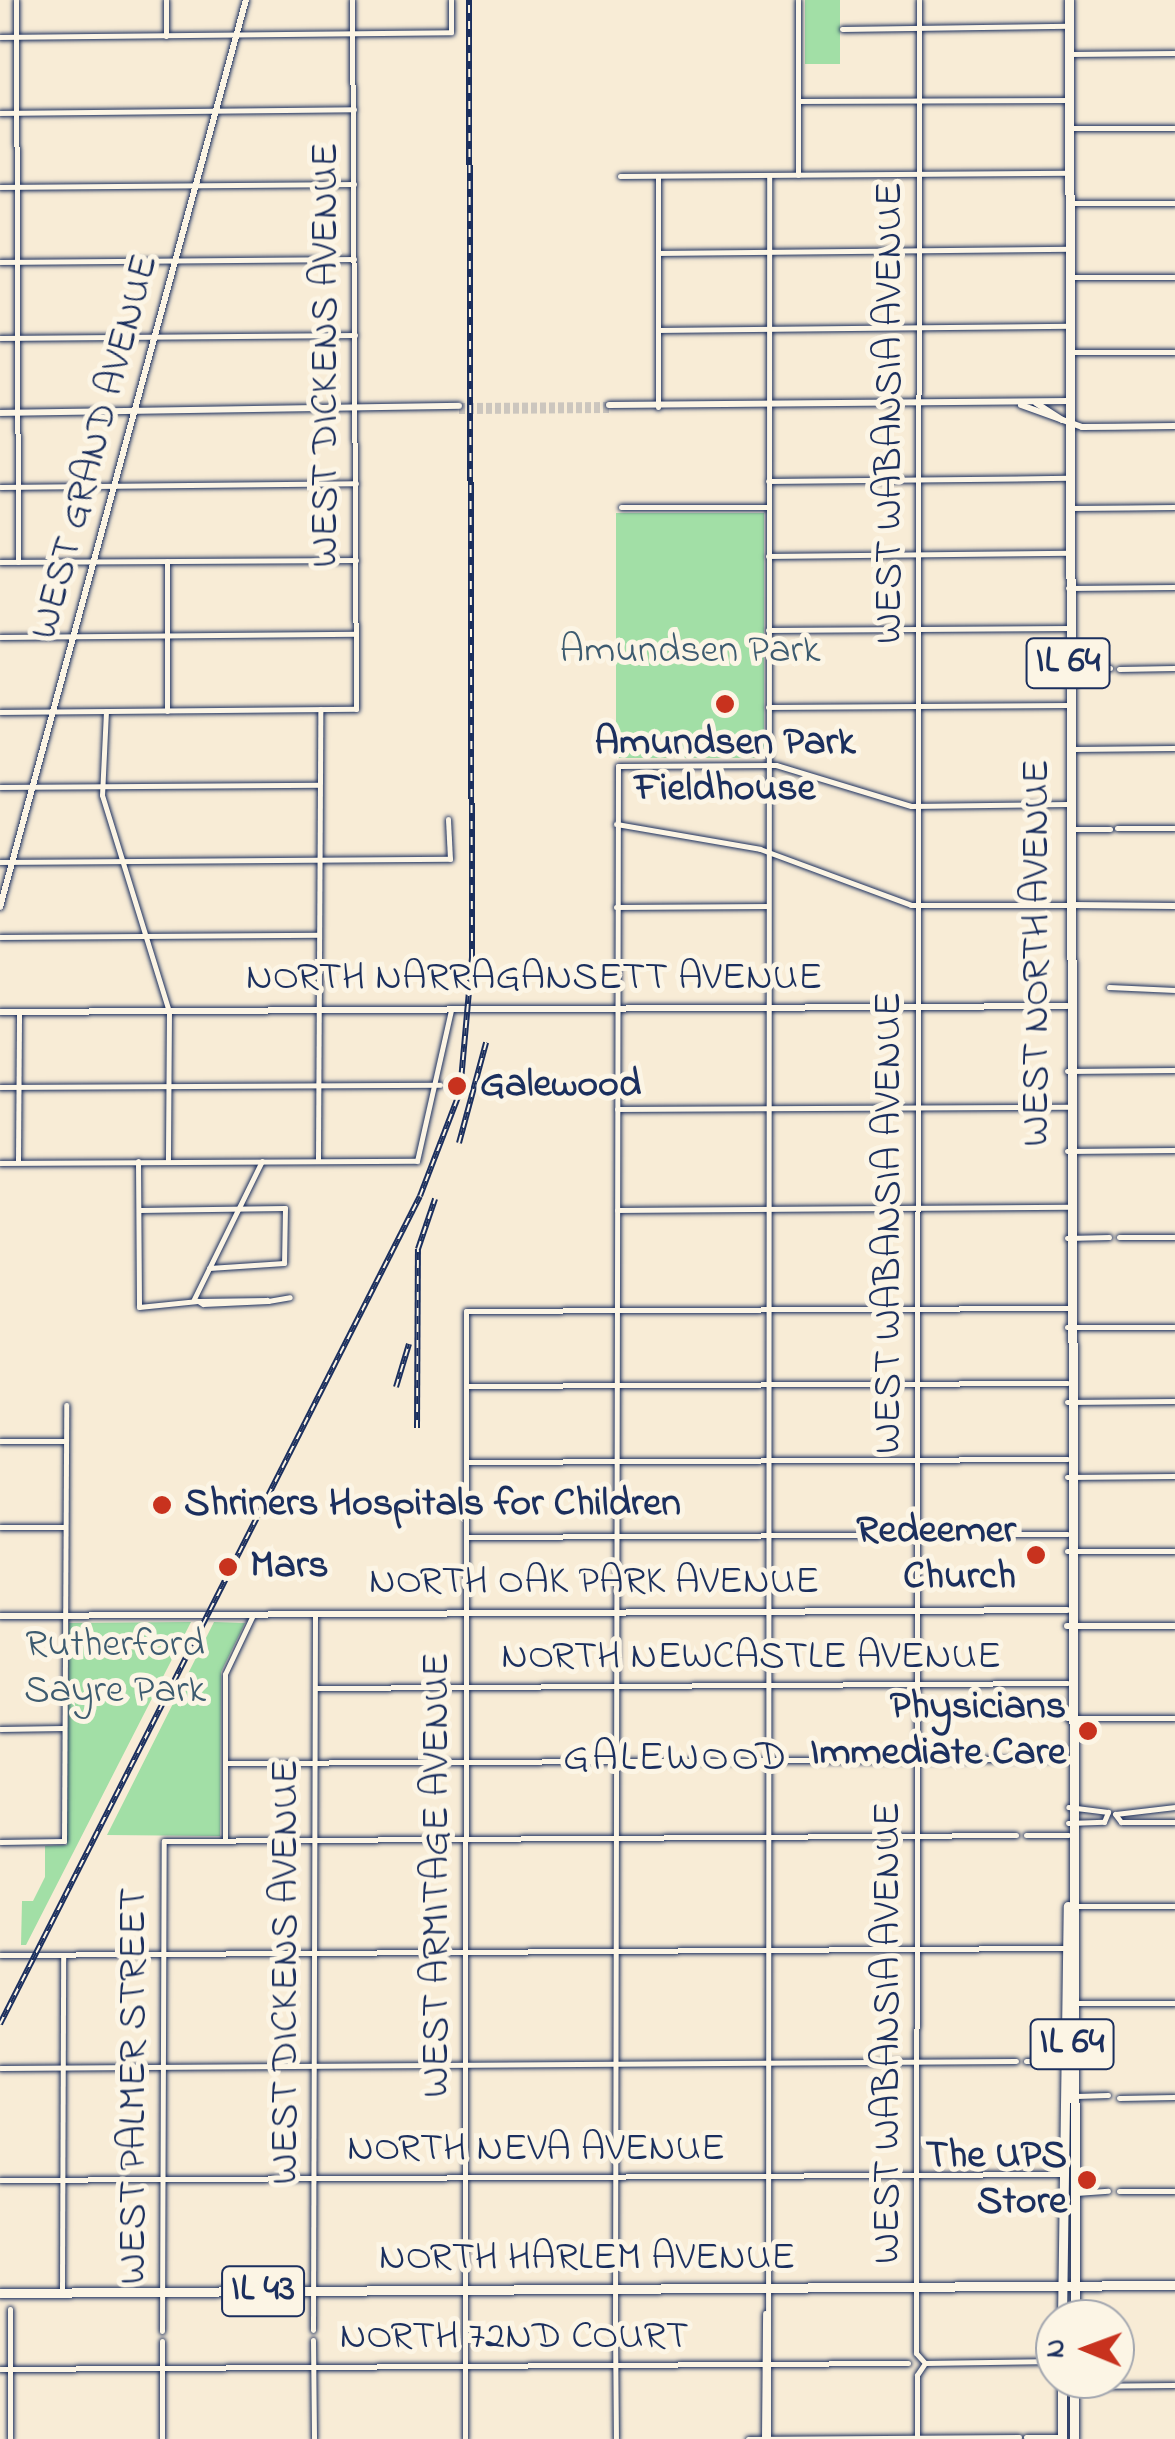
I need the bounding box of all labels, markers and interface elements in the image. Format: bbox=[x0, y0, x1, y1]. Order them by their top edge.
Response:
street label: WEST DICKENS AVENUE bbox=[303, 142, 351, 568]
street label: WEST WABANSIA AVENUE bbox=[867, 182, 915, 644]
street label: WEST GRAND AVENUE bbox=[22, 249, 170, 645]
park label: Amundsen Park bbox=[560, 628, 820, 676]
road number: IL 64 bbox=[1026, 630, 1110, 696]
marker: Amundsen Park Fieldhouse bbox=[714, 693, 736, 715]
place label: Amundsen Park Fieldhouse bbox=[595, 720, 855, 814]
street label: WEST NORTH AVENUE bbox=[1014, 759, 1062, 1147]
street label: NORTH NARRAGANSETT AVENUE bbox=[246, 955, 822, 1003]
street label: WEST WABANSIA AVENUE bbox=[866, 992, 914, 1454]
place label: Galewood bbox=[480, 1062, 641, 1110]
marker: Galewood bbox=[444, 1073, 470, 1099]
place label: Shriners Hospitals for Children bbox=[184, 1481, 681, 1529]
marker: Shriners Hospitals for Children bbox=[149, 1492, 175, 1518]
place label: Redeemer Church bbox=[856, 1508, 1016, 1602]
place label: Mars bbox=[250, 1543, 329, 1591]
marker: Redeemer Church bbox=[1025, 1544, 1047, 1566]
marker: Mars bbox=[215, 1554, 241, 1580]
street label: NORTH OAK PARK AVENUE bbox=[369, 1559, 819, 1607]
park label: Rutherford Sayre Park bbox=[24, 1622, 206, 1716]
street label: NORTH NEWCASTLE AVENUE bbox=[501, 1634, 1001, 1682]
street label: WEST ARMITAGE AVENUE bbox=[414, 1652, 462, 2098]
place label: Physicians Immediate Care bbox=[810, 1684, 1066, 1778]
marker: Physicians Immediate Care bbox=[1075, 1718, 1101, 1744]
district label: GALEWOOD bbox=[563, 1734, 789, 1784]
street label: WEST DICKENS AVENUE bbox=[263, 1759, 311, 2185]
street label: WEST WABANSIA AVENUE bbox=[865, 1802, 913, 2264]
street label: WEST PALMER STREET bbox=[111, 1888, 159, 2284]
road number: IL 64 bbox=[1030, 2011, 1114, 2077]
street label: NORTH NEVA AVENUE bbox=[347, 2126, 725, 2174]
place label: The UPS Store bbox=[925, 2133, 1067, 2227]
marker: The UPS Store bbox=[1076, 2169, 1098, 2191]
street label: NORTH HARLEM AVENUE bbox=[379, 2235, 795, 2283]
road number: IL 43 bbox=[220, 2258, 306, 2324]
north arrow bbox=[1035, 2299, 1135, 2399]
street label: NORTH 72ND COURT bbox=[339, 2314, 689, 2362]
text: N bbox=[1036, 2339, 1077, 2358]

